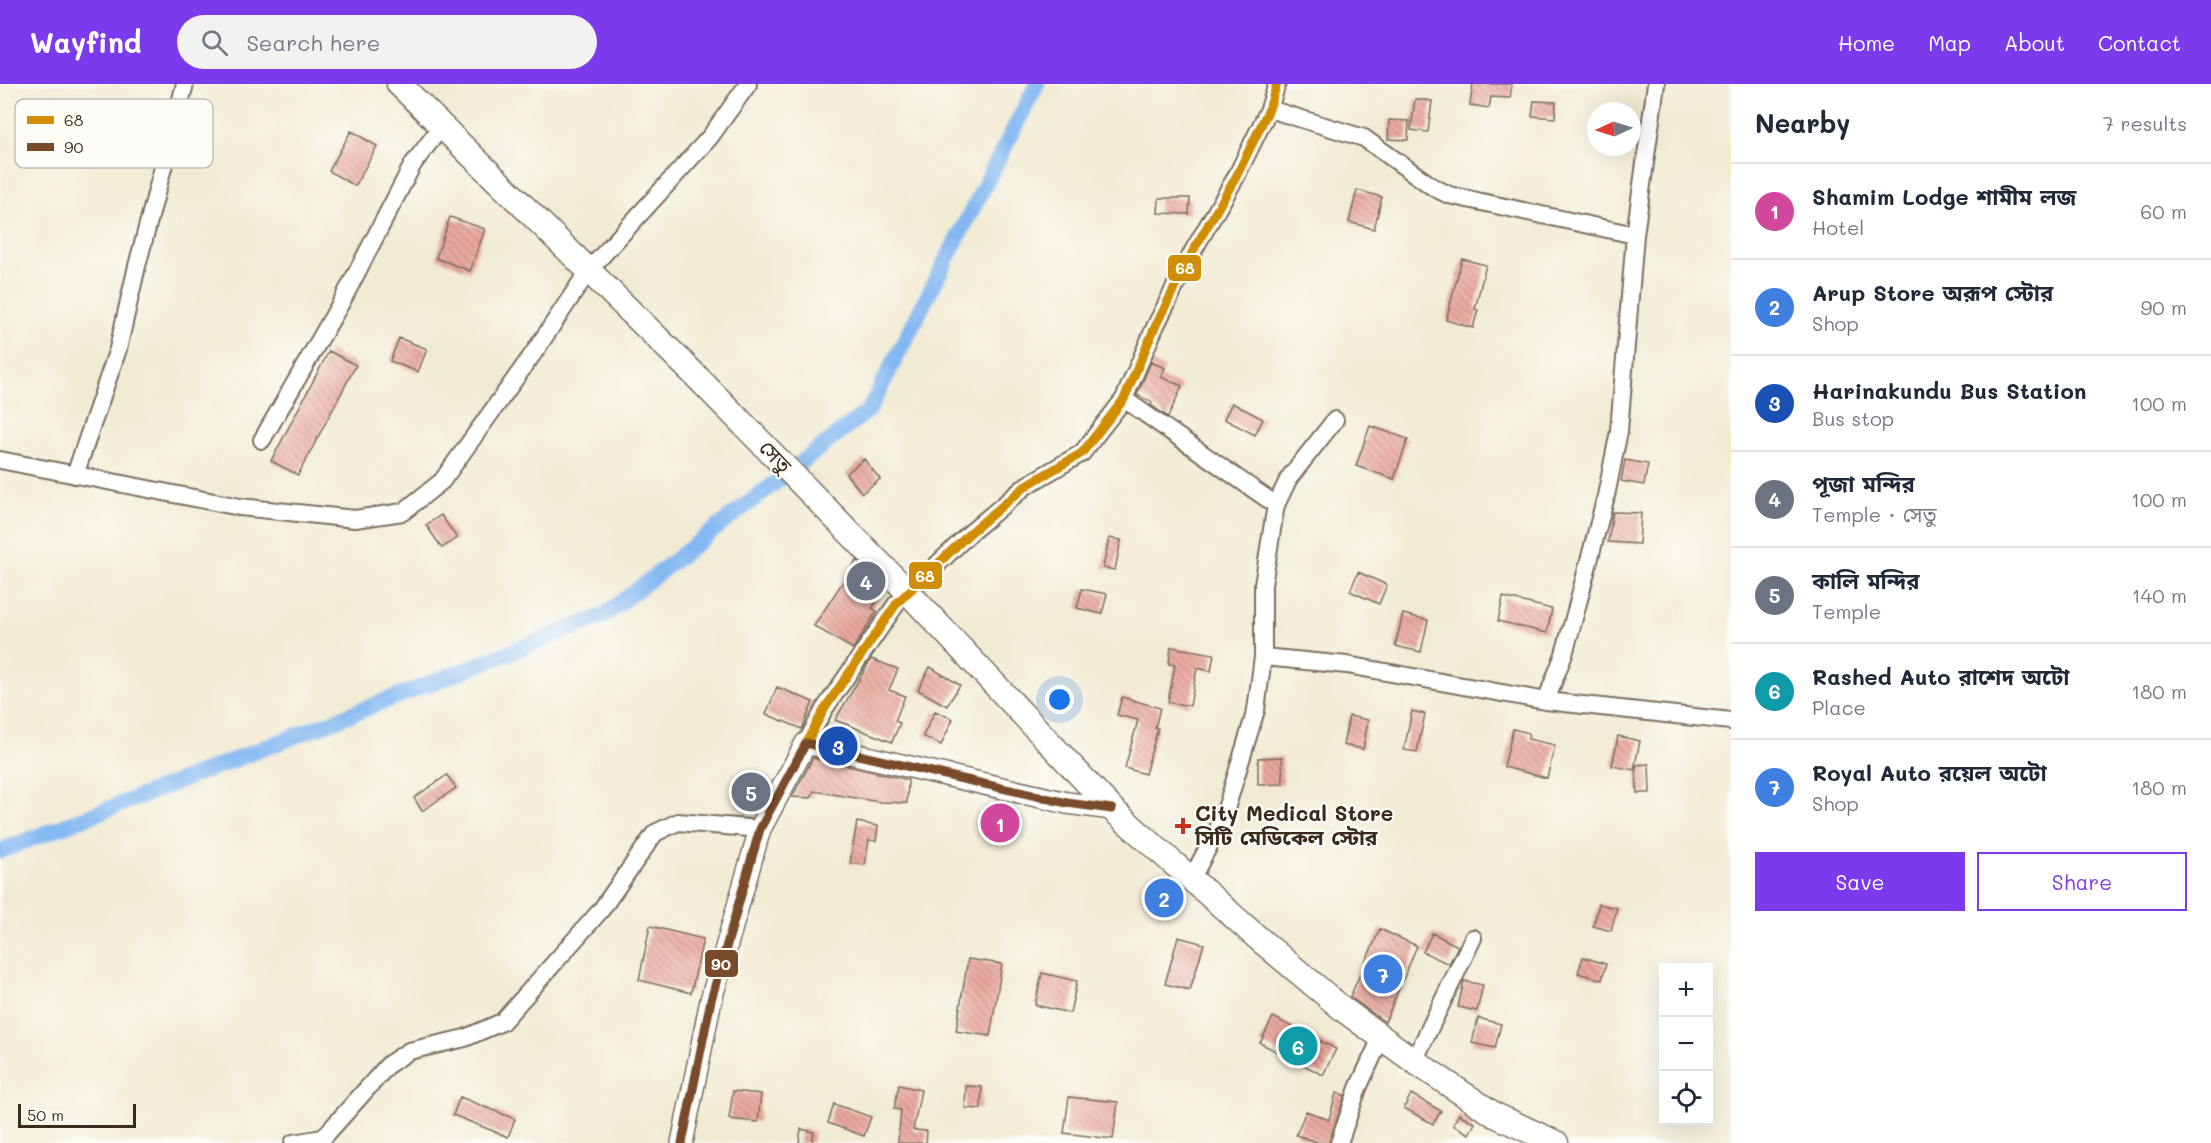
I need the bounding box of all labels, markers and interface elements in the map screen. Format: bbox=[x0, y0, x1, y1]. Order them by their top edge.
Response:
search box bbox=[177, 15, 597, 69]
text: Wayfind bbox=[30, 24, 141, 60]
icon: search bbox=[198, 26, 231, 59]
text: Search here bbox=[246, 28, 380, 57]
text: Home bbox=[1838, 29, 1895, 56]
text: Map bbox=[1928, 29, 1971, 56]
text: About bbox=[2004, 29, 2065, 56]
text: Contact bbox=[2098, 29, 2181, 56]
legend bbox=[15, 99, 213, 168]
north arrow bbox=[1587, 102, 1641, 156]
text: Nearby bbox=[1755, 106, 1850, 140]
text: 68 bbox=[64, 109, 84, 130]
text: 7 results bbox=[2103, 110, 2187, 136]
text: 90 bbox=[64, 136, 83, 157]
text: Shamim Lodge শামীম লজ bbox=[1812, 182, 2076, 211]
text: 1 bbox=[1770, 198, 1779, 224]
text: 60 m bbox=[2140, 198, 2187, 224]
text: Hotel bbox=[1812, 214, 1864, 240]
line badge: 68 bbox=[1167, 254, 1202, 282]
text: 68 bbox=[1175, 257, 1195, 278]
text: Arup Store অরূপ স্টোর bbox=[1812, 278, 2053, 307]
text: 2 bbox=[1769, 294, 1780, 320]
text: 90 m bbox=[2141, 294, 2187, 320]
text: Shop bbox=[1812, 310, 1859, 336]
text: Harinakundu Bus Station bbox=[1812, 376, 2086, 405]
text: 3 bbox=[1769, 390, 1781, 416]
text: 100 m bbox=[2131, 390, 2187, 416]
text: Bus stop bbox=[1812, 405, 1894, 431]
street label: সেতু bbox=[753, 434, 799, 480]
text: পূজা মন্দির bbox=[1812, 469, 1915, 498]
text: 4 bbox=[1768, 486, 1781, 512]
text: 100 m bbox=[2131, 486, 2187, 512]
text: Temple · সেতু bbox=[1812, 501, 1937, 527]
pin: 4 bbox=[846, 558, 886, 604]
line badge: 68 bbox=[908, 561, 943, 590]
text: 68 bbox=[915, 565, 935, 586]
text: কালি মন্দির bbox=[1812, 566, 1919, 595]
text: 5 bbox=[1769, 582, 1780, 608]
text: 140 m bbox=[2132, 582, 2187, 608]
text: Temple bbox=[1812, 598, 1881, 624]
text: Rashed Auto রাশেদ অটো bbox=[1812, 662, 2069, 691]
text: 6 bbox=[1768, 678, 1781, 704]
text: 180 m bbox=[2131, 678, 2187, 704]
your location bbox=[1045, 685, 1074, 714]
text: Place bbox=[1812, 694, 1866, 720]
pin: 3 bbox=[818, 724, 858, 768]
text: Royal Auto রয়েল অটো bbox=[1812, 758, 2047, 787]
pin: 5 bbox=[732, 770, 771, 814]
text: 7 bbox=[1769, 774, 1780, 800]
text: 180 m bbox=[2131, 774, 2187, 800]
text: Shop bbox=[1812, 790, 1859, 816]
place label: City Medical Store সিটি মেডিকেল স্টোর bbox=[1194, 799, 1393, 850]
pin: 1 bbox=[980, 800, 1020, 846]
marker: City Medical Store সিটি মেডিকেল স্টোর bbox=[1176, 819, 1190, 833]
button: Save bbox=[1755, 852, 1965, 911]
button: Share bbox=[1977, 852, 2187, 911]
pin: 2 bbox=[1144, 876, 1184, 920]
line badge: 90 bbox=[704, 949, 739, 978]
pin: 7 bbox=[1364, 952, 1402, 996]
text: 90 bbox=[711, 953, 731, 974]
map controls bbox=[1659, 963, 1713, 1125]
button: + bbox=[1659, 963, 1713, 1017]
button: − bbox=[1659, 1017, 1713, 1071]
pin: 6 bbox=[1278, 1024, 1318, 1068]
button: locate bbox=[1659, 1071, 1713, 1125]
scale bar bbox=[18, 1101, 136, 1128]
text: 50 m bbox=[27, 1104, 64, 1125]

